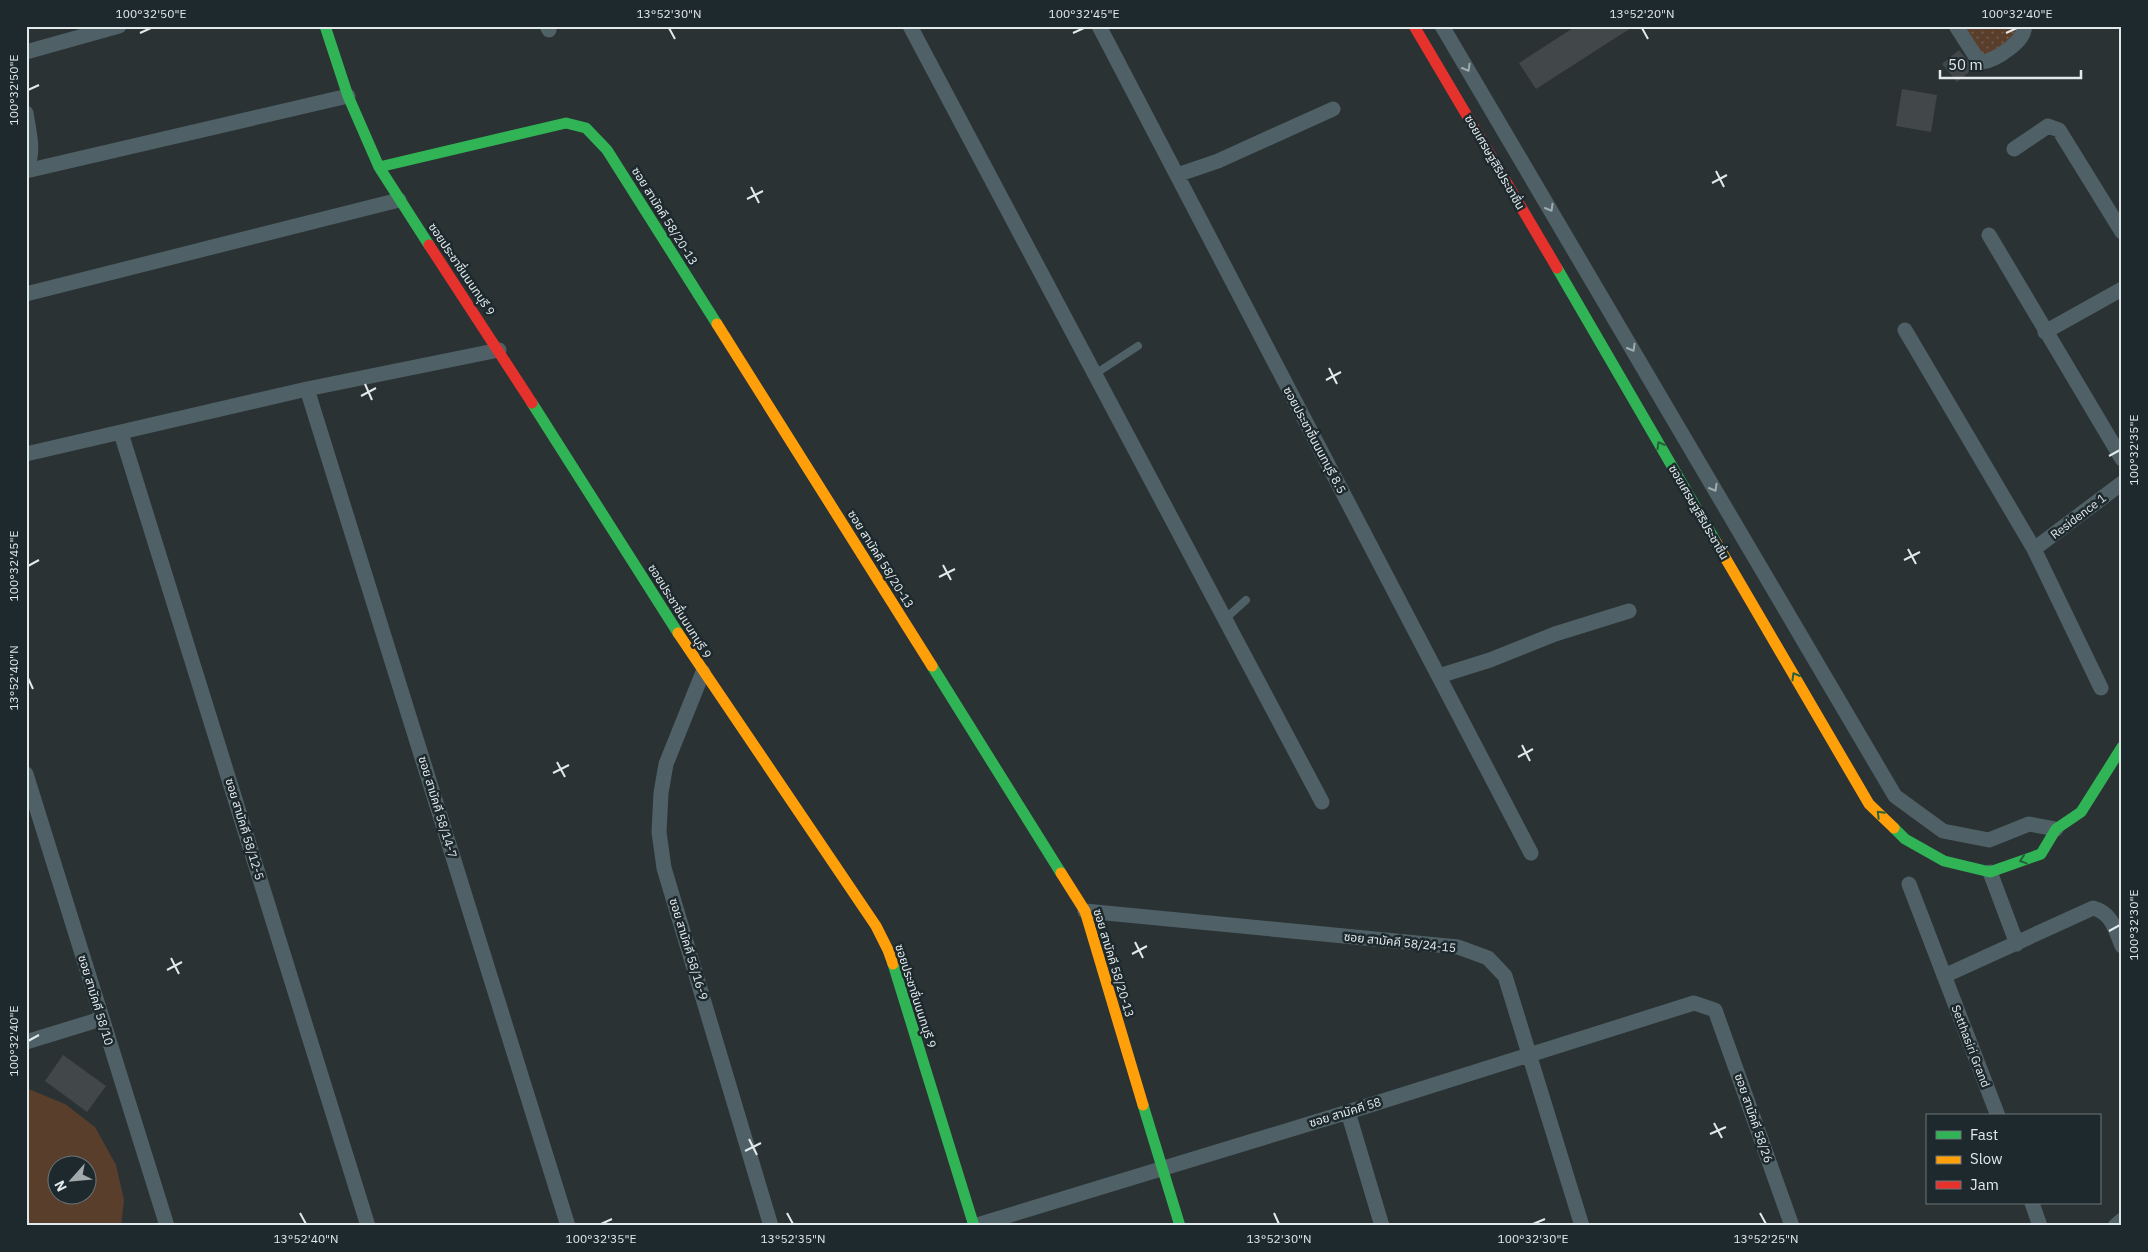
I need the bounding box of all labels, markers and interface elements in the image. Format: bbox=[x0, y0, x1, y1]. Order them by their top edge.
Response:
text: 100°32'50"E bbox=[116, 6, 186, 21]
text: 13°52'30"N bbox=[636, 6, 702, 21]
text: 100°32'45"E bbox=[1049, 6, 1119, 21]
text: 13°52'20"N bbox=[1609, 6, 1675, 21]
text: 100°32'40"E bbox=[1982, 6, 2052, 21]
scale bar bbox=[1940, 48, 2082, 80]
text: 100°32'50"E bbox=[6, 55, 21, 125]
text: 50 m bbox=[1948, 55, 1983, 74]
one-way arrow bbox=[1461, 63, 1471, 72]
street label: ซอยเศรษฐสิริประชาชื่น bbox=[1462, 111, 1529, 212]
street label: ซอย สามัคคี 58/20-13 bbox=[629, 164, 701, 268]
one-way arrow bbox=[1543, 203, 1553, 212]
street label: ซอยประชาชื่นนนทบุรี 9 bbox=[425, 219, 499, 318]
one-way arrow bbox=[1626, 343, 1636, 352]
street label: ซอยประชาชื่นนนทบุรี 8.5 bbox=[1280, 384, 1350, 496]
text: 100°32'35"E bbox=[2126, 415, 2141, 485]
one-way arrow bbox=[1656, 441, 1666, 450]
street label: ซอยเศรษฐสิริประชาชื่น bbox=[1666, 461, 1733, 562]
one-way arrow bbox=[1708, 483, 1718, 492]
street label: Residence 1 bbox=[2047, 490, 2109, 542]
street label: ซอย สามัคคี 58/20-13 bbox=[845, 507, 917, 611]
text: 100°32'45"E bbox=[6, 531, 21, 601]
street label: ซอยประชาชื่นนนทบุรี 9 bbox=[645, 561, 716, 661]
text: 13°52'40"N bbox=[6, 645, 21, 711]
one-way arrow bbox=[1791, 672, 1801, 681]
street label: ซอย สามัคคี 58/14-7 bbox=[415, 754, 461, 860]
street label: ซอย สามัคคี 58/12-5 bbox=[222, 776, 268, 882]
one-way arrow bbox=[1876, 811, 1885, 820]
one-way arrow bbox=[2019, 855, 2028, 865]
text: 100°32'30"E bbox=[2126, 890, 2141, 960]
street label: ซอย สามัคคี 58/16-9 bbox=[666, 896, 712, 1002]
street label: ซอย สามัคคี 58/20-13 bbox=[1090, 907, 1138, 1019]
street label: ซอย สามัคคี 58/24-15 bbox=[1343, 929, 1457, 955]
street label: ซอยประชาชื่นนนทบุรี 9 bbox=[892, 942, 941, 1050]
street label: ซอย สามัคคี 58/10 bbox=[75, 953, 117, 1047]
street label: Setthasiri Grand bbox=[1948, 1003, 1994, 1089]
text: 100°32'40"E bbox=[6, 1006, 21, 1076]
street label: ซอย สามัคคี 58/26 bbox=[1732, 1071, 1776, 1165]
street label: ซอย สามัคคี 58 bbox=[1307, 1094, 1383, 1130]
legend bbox=[1926, 1114, 2100, 1204]
text: Fast bbox=[1970, 1125, 1998, 1144]
text: Slow bbox=[1970, 1149, 2003, 1168]
north arrow bbox=[48, 1154, 98, 1204]
text: Jam bbox=[1970, 1175, 1999, 1194]
text: N bbox=[50, 1177, 71, 1195]
text: 13°52'40"N bbox=[273, 1231, 339, 1246]
text: 100°32'35"E bbox=[566, 1231, 636, 1246]
text: 13°52'35"N bbox=[760, 1231, 826, 1246]
text: 13°52'30"N bbox=[1246, 1231, 1312, 1246]
text: 100°32'30"E bbox=[1498, 1231, 1568, 1246]
text: 13°52'25"N bbox=[1733, 1231, 1799, 1246]

